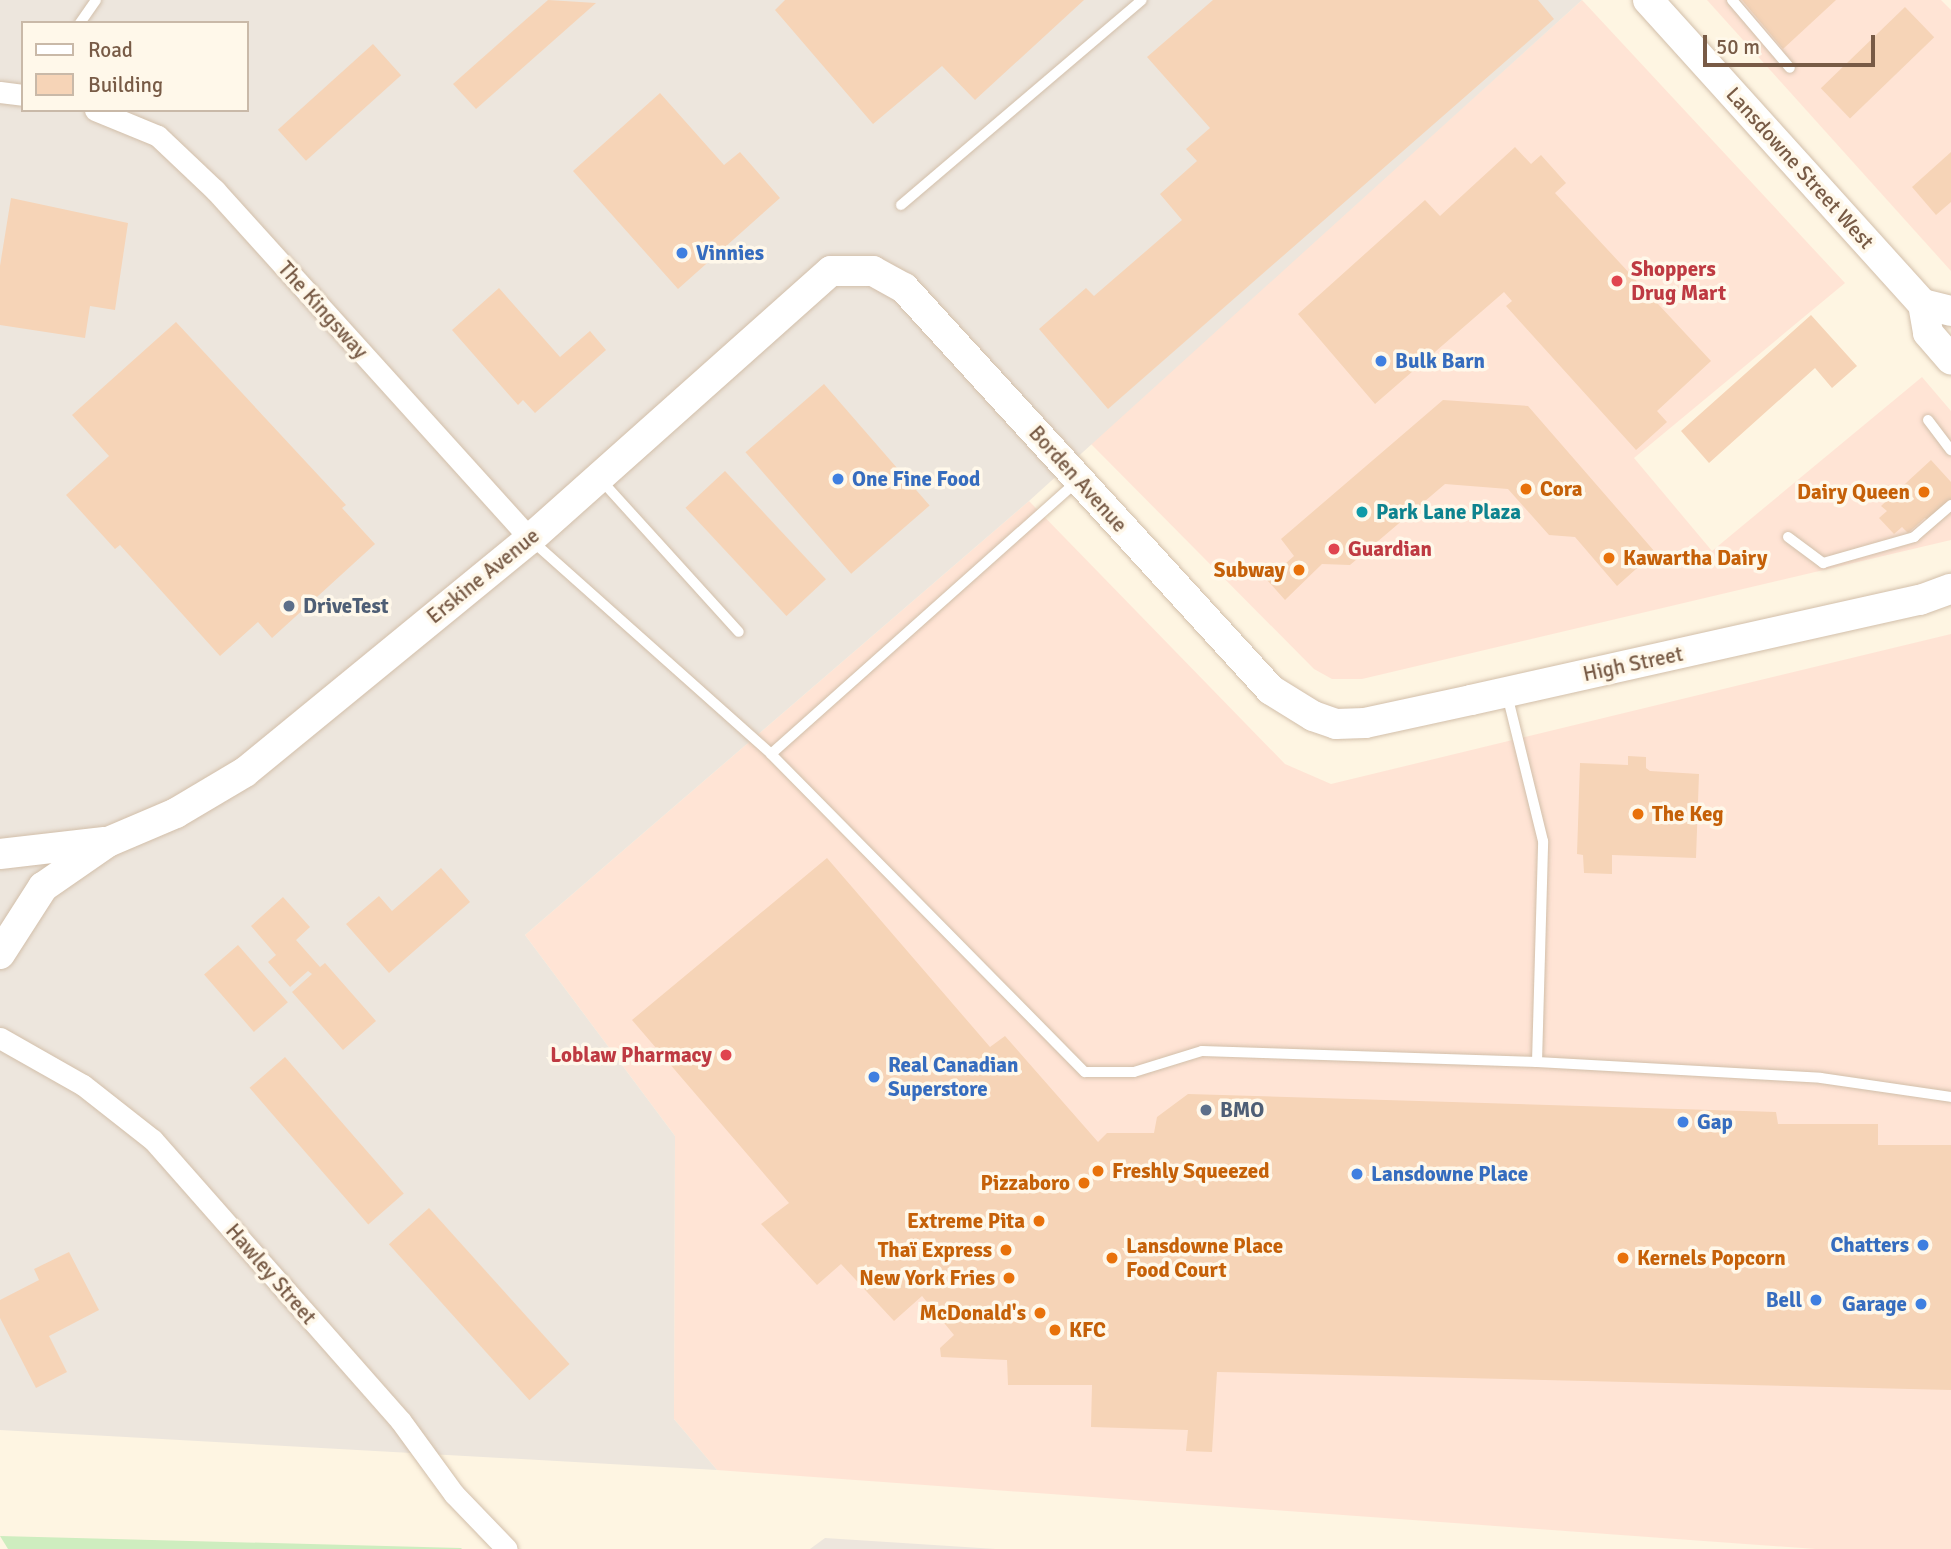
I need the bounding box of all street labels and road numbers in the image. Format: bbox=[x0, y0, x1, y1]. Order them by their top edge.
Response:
street label: Lansdowne Street West bbox=[1721, 82, 1879, 254]
street label: The Kingsway bbox=[273, 256, 373, 364]
street label: Borden Avenue bbox=[1024, 421, 1132, 537]
street label: Erskine Avenue bbox=[422, 523, 544, 629]
street label: High Street bbox=[1581, 641, 1685, 687]
street label: Hawley Street bbox=[220, 1219, 322, 1329]

